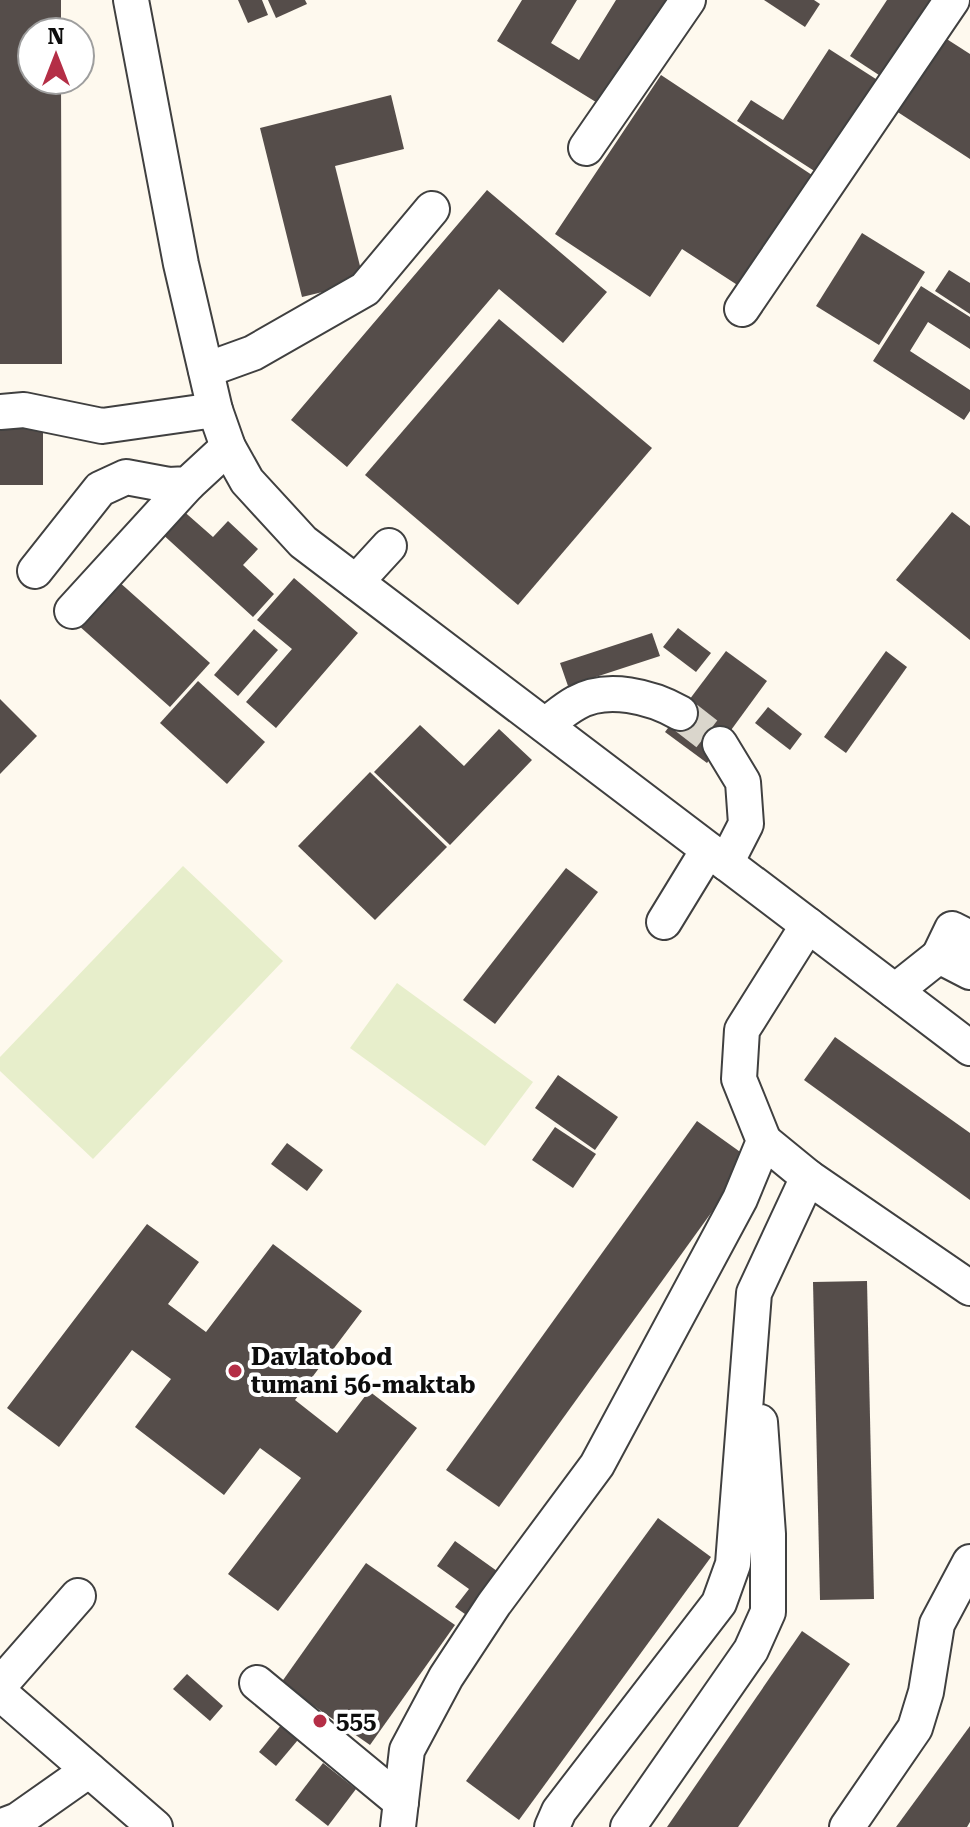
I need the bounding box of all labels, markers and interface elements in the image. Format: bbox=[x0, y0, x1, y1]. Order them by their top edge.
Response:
north arrow bbox=[16, 16, 96, 96]
text: N bbox=[48, 24, 65, 49]
place label: Davlatobod tumani 56-maktab bbox=[251, 1343, 476, 1399]
marker: Davlatobod tumani 56-maktab bbox=[226, 1362, 244, 1380]
place label: 555 bbox=[336, 1707, 376, 1735]
marker: 555 bbox=[311, 1712, 329, 1730]

